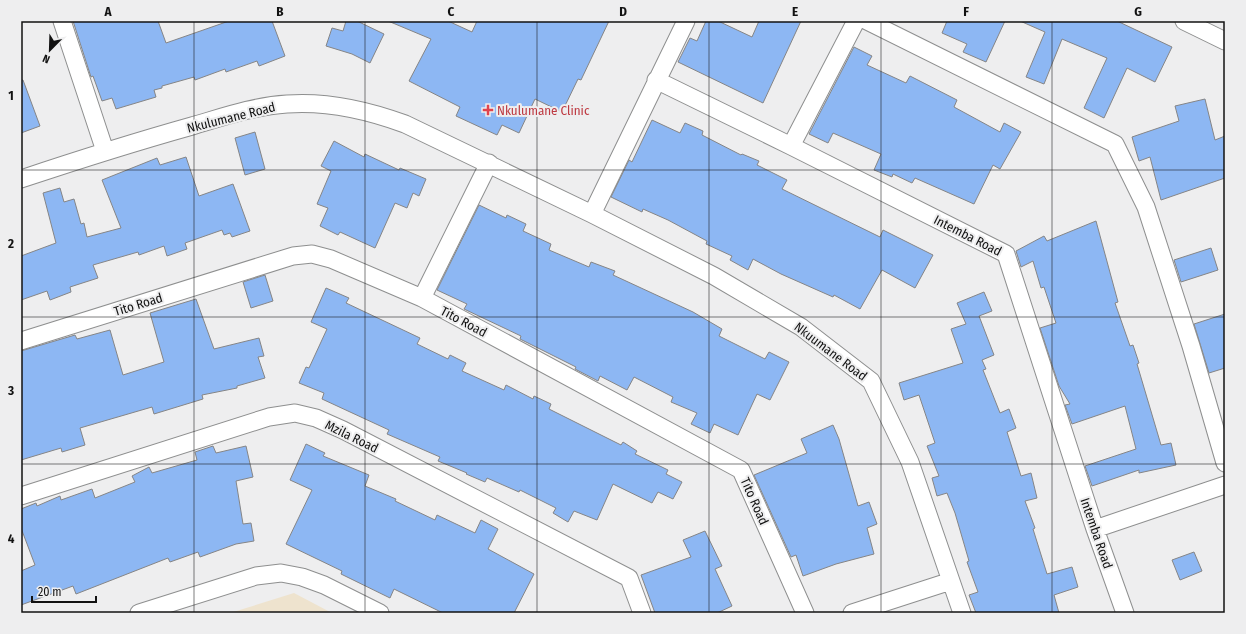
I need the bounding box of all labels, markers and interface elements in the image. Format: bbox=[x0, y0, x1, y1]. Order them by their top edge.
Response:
text: A bbox=[103, 4, 112, 19]
text: B bbox=[276, 4, 284, 19]
text: C bbox=[448, 4, 455, 19]
text: D bbox=[619, 4, 627, 19]
text: E bbox=[792, 4, 798, 19]
text: F bbox=[963, 4, 969, 19]
text: G bbox=[1134, 4, 1142, 19]
north arrow bbox=[30, 30, 70, 70]
text: N bbox=[41, 51, 52, 66]
text: 1 bbox=[8, 88, 14, 103]
street label: Nkulumane Road bbox=[185, 99, 277, 136]
place label: Nkulumane Clinic bbox=[497, 103, 590, 118]
marker: Nkulumane Clinic bbox=[482, 104, 494, 116]
street label: Intemba Road bbox=[931, 212, 1004, 259]
text: 2 bbox=[7, 236, 14, 251]
street label: Tito Road bbox=[112, 290, 164, 319]
street label: Tito Road bbox=[438, 303, 489, 340]
street label: Nkuumane Road bbox=[791, 319, 870, 384]
text: 3 bbox=[7, 383, 14, 398]
street label: Mzila Road bbox=[323, 417, 381, 456]
street label: Tito Road bbox=[737, 475, 772, 527]
street label: Intemba Road bbox=[1077, 496, 1116, 571]
text: 4 bbox=[8, 531, 15, 546]
scale bar bbox=[32, 578, 96, 604]
text: 20 m bbox=[38, 585, 62, 599]

